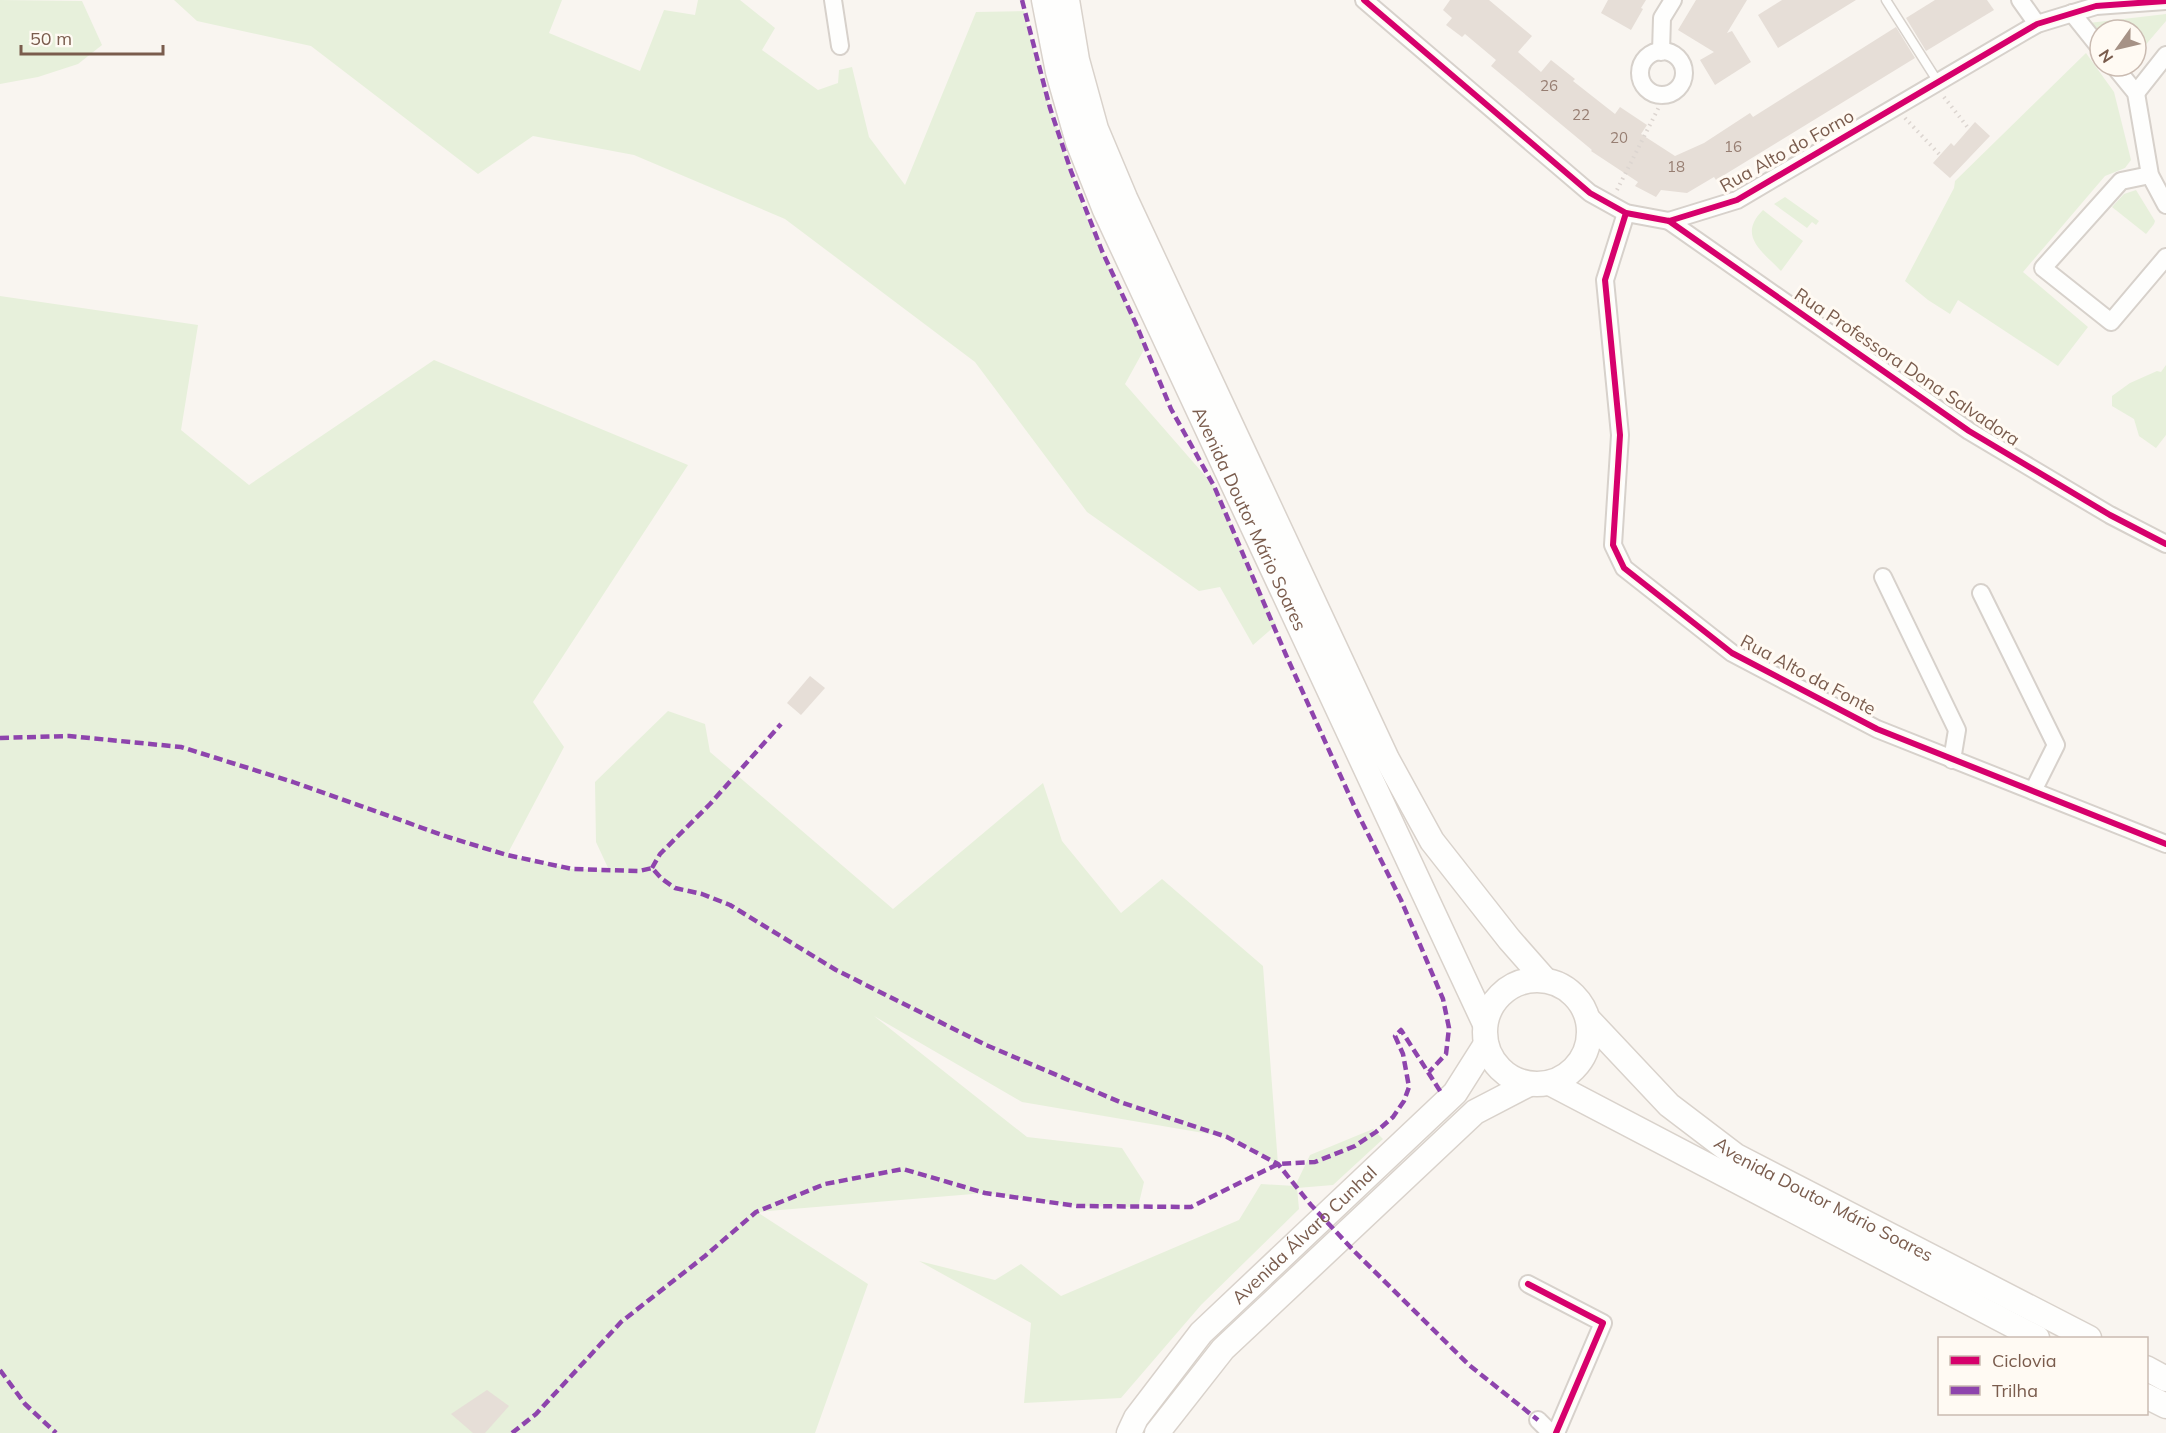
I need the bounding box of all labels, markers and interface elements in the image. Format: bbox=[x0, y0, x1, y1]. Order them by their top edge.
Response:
scale bar bbox=[21, 18, 164, 56]
north arrow bbox=[2088, 18, 2148, 78]
text: 50 m bbox=[30, 27, 72, 50]
text: N bbox=[2094, 46, 2117, 67]
house number: 26 bbox=[1540, 76, 1558, 95]
street label: Rua Alto do Forno bbox=[1715, 104, 1858, 197]
house number: 22 bbox=[1572, 105, 1590, 124]
house number: 20 bbox=[1610, 128, 1628, 147]
house number: 16 bbox=[1724, 137, 1742, 156]
house number: 18 bbox=[1667, 157, 1685, 176]
street label: Rua Professora Dona Salvadora bbox=[1790, 282, 2024, 451]
street label: Avenida Doutor Mário Soares bbox=[1187, 403, 1312, 634]
street label: Rua Alto da Fonte bbox=[1737, 629, 1880, 720]
street label: Avenida Doutor Mário Soares bbox=[1710, 1132, 1937, 1267]
street label: Avenida Álvaro Cunhal bbox=[1227, 1161, 1382, 1309]
legend bbox=[1938, 1337, 2148, 1415]
text: Ciclovia bbox=[1992, 1349, 2057, 1372]
text: Trilha bbox=[1992, 1379, 2038, 1402]

